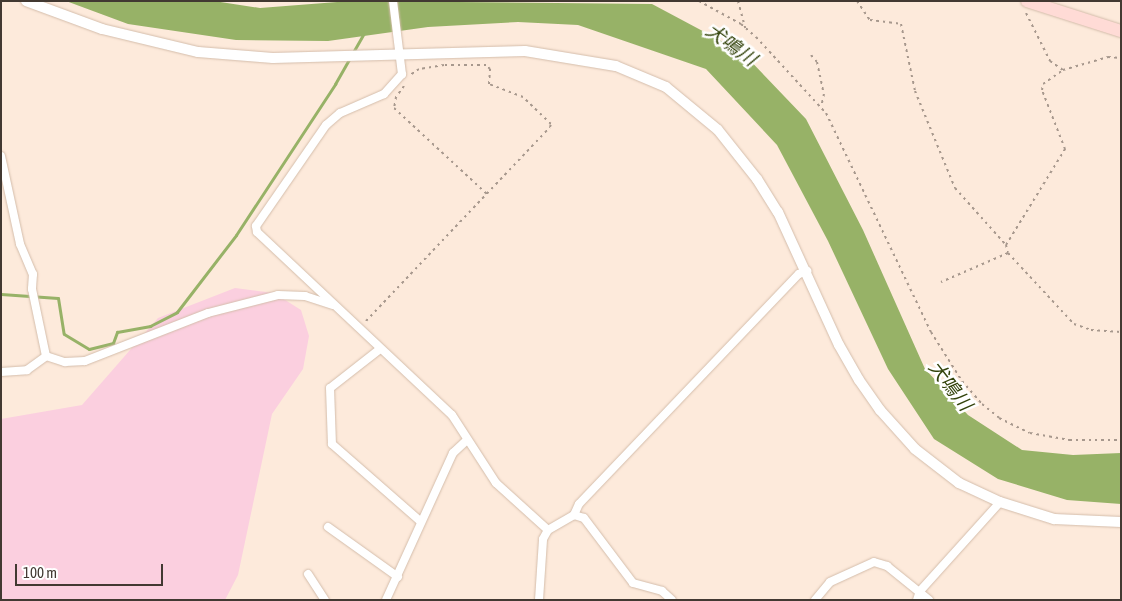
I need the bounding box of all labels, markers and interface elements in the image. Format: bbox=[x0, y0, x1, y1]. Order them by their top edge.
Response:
water label: 犬鳴川 bbox=[701, 19, 761, 71]
water label: 犬鳴川 bbox=[923, 357, 977, 415]
scale bar bbox=[18, 554, 165, 586]
text: 100 m bbox=[23, 564, 57, 581]

